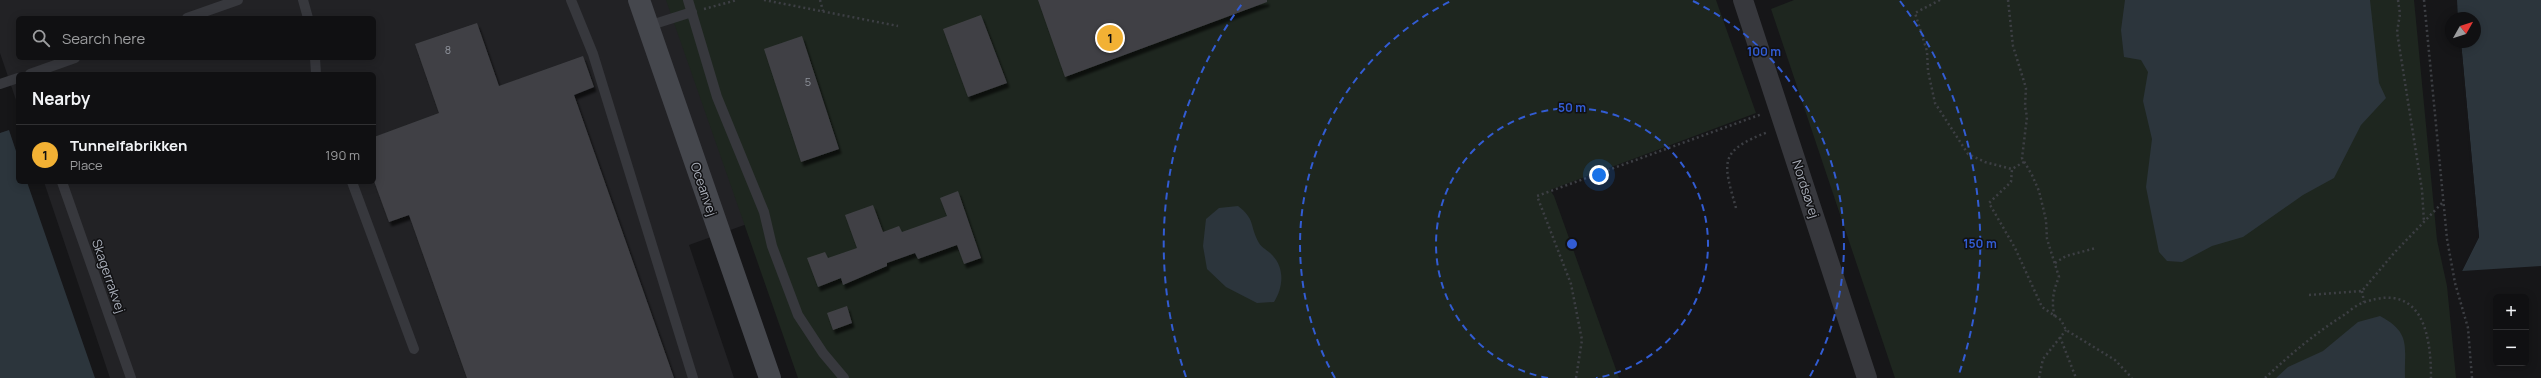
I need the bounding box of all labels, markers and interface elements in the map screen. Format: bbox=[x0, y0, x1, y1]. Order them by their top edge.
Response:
north arrow bbox=[2445, 12, 2481, 48]
search box bbox=[16, 16, 376, 60]
pin: 1 bbox=[1097, 23, 1123, 53]
icon: search bbox=[30, 27, 52, 49]
text: Search here bbox=[62, 28, 145, 49]
house number: 8 bbox=[445, 42, 451, 57]
text: 100 m bbox=[1747, 43, 1781, 60]
house number: 5 bbox=[805, 74, 811, 89]
text: Nearby bbox=[32, 87, 90, 110]
text: 50 m bbox=[1558, 99, 1586, 116]
text: Tunnelfabrikken bbox=[70, 135, 187, 156]
text: 1 bbox=[42, 146, 48, 164]
text: 190 m bbox=[325, 146, 360, 164]
text: Place bbox=[70, 156, 103, 174]
street label: Nordsøvej bbox=[1788, 158, 1824, 220]
street label: Oceanvej bbox=[686, 160, 722, 218]
your location bbox=[1589, 165, 1609, 185]
text: 150 m bbox=[1963, 235, 1997, 252]
street label: Skagerrakvej bbox=[88, 237, 130, 315]
centre of rings bbox=[1565, 237, 1579, 251]
map controls bbox=[2493, 294, 2529, 366]
button: + bbox=[2493, 294, 2529, 330]
button: − bbox=[2493, 330, 2529, 366]

